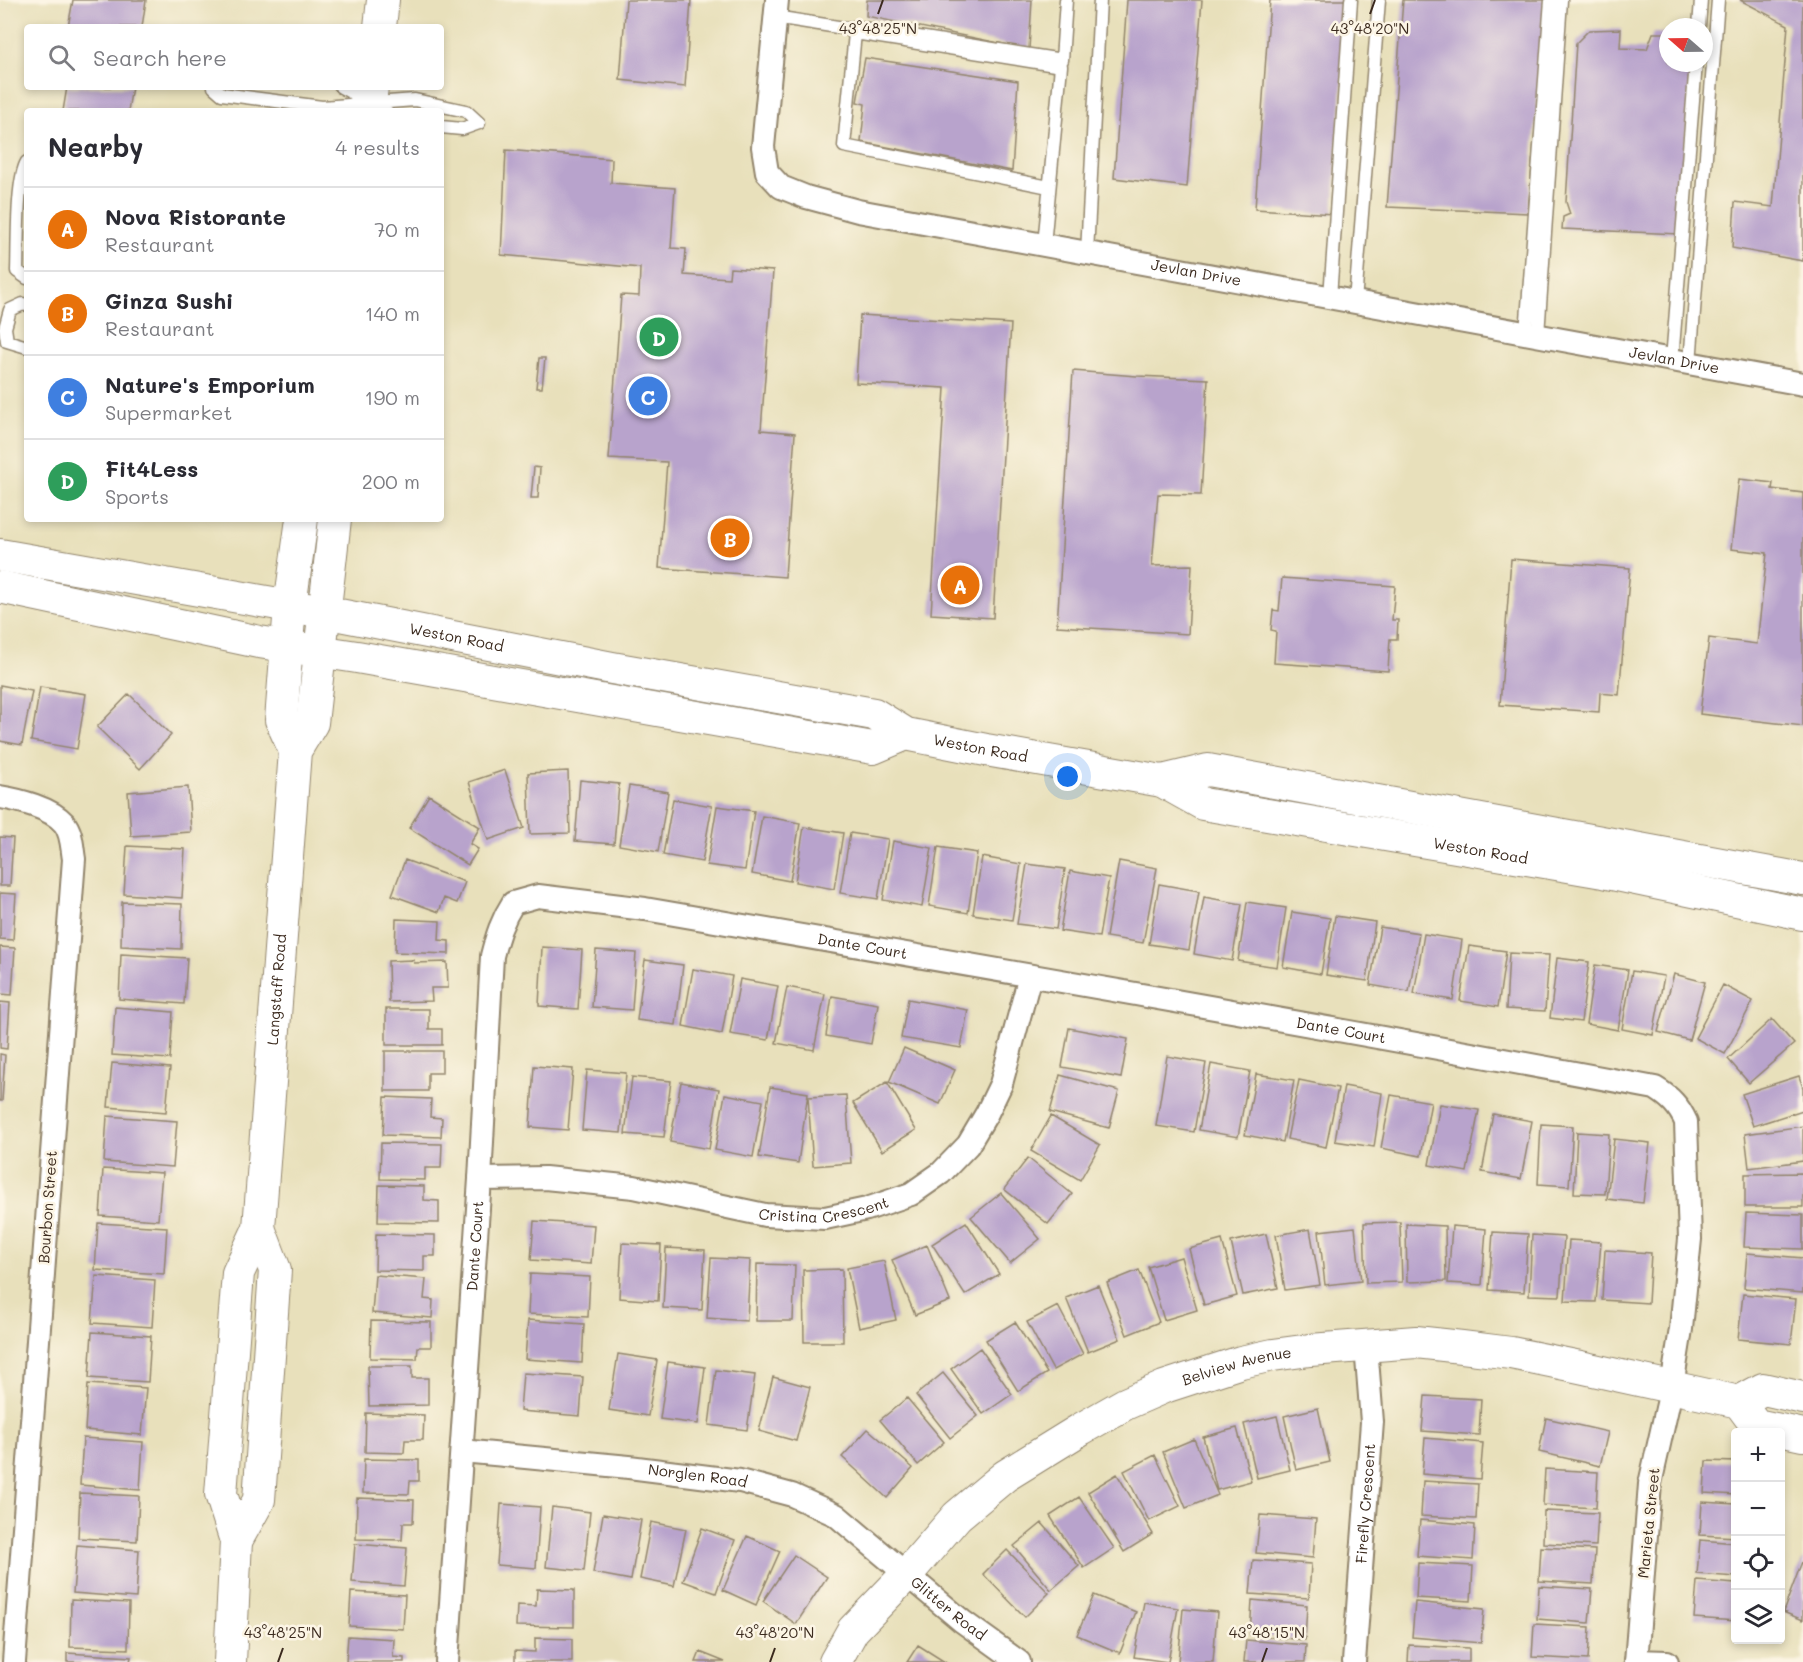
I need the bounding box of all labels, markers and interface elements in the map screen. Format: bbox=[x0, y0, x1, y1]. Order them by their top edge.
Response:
text: 43°48'25"N bbox=[839, 18, 917, 38]
text: 43°48'20"N bbox=[1331, 18, 1409, 38]
north arrow bbox=[1659, 18, 1713, 72]
search box bbox=[24, 24, 444, 90]
icon: search bbox=[45, 41, 78, 74]
text: Search here bbox=[93, 43, 227, 72]
text: Nearby bbox=[48, 130, 143, 164]
text: 4 results bbox=[335, 134, 420, 160]
text: Nova Ristorante bbox=[105, 202, 286, 231]
text: A bbox=[61, 216, 74, 242]
text: 70 m bbox=[374, 216, 420, 242]
text: Restaurant bbox=[105, 231, 215, 257]
street label: Jevlan Drive bbox=[1150, 254, 1243, 290]
text: Ginza Sushi bbox=[105, 286, 234, 315]
text: B bbox=[61, 300, 74, 326]
text: 140 m bbox=[365, 300, 420, 326]
pin: D bbox=[640, 314, 678, 360]
text: Restaurant bbox=[105, 315, 215, 341]
street label: Jevlan Drive bbox=[1628, 341, 1721, 377]
text: Nature's Emporium bbox=[105, 370, 315, 399]
pin: C bbox=[628, 374, 668, 418]
text: C bbox=[60, 384, 75, 410]
text: 190 m bbox=[365, 384, 420, 410]
text: Supermarket bbox=[105, 399, 232, 425]
text: Fit4Less bbox=[105, 454, 198, 483]
text: D bbox=[60, 468, 75, 494]
text: 200 m bbox=[362, 468, 420, 494]
text: Sports bbox=[105, 483, 169, 509]
pin: B bbox=[710, 516, 750, 560]
pin: A bbox=[940, 562, 980, 608]
street label: Weston Road bbox=[408, 618, 506, 656]
street label: Weston Road bbox=[932, 729, 1029, 766]
your location bbox=[1053, 762, 1082, 791]
street label: Weston Road bbox=[1432, 832, 1530, 868]
street label: Dante Court bbox=[816, 928, 909, 963]
street label: Langstaff Road bbox=[262, 933, 290, 1046]
street label: Dante Court bbox=[1295, 1012, 1388, 1047]
street label: Bourbon Street bbox=[33, 1150, 61, 1264]
street label: Cristina Crescent bbox=[757, 1191, 891, 1227]
street label: Dante Court bbox=[461, 1200, 487, 1292]
street label: Belview Avenue bbox=[1179, 1342, 1293, 1390]
map controls bbox=[1731, 1428, 1785, 1644]
button: + bbox=[1731, 1428, 1785, 1482]
street label: Firefly Crescent bbox=[1350, 1443, 1379, 1564]
street label: Norglen Road bbox=[647, 1459, 750, 1492]
street label: Marieta Street bbox=[1632, 1467, 1664, 1579]
button: − bbox=[1731, 1482, 1785, 1536]
button: locate bbox=[1731, 1536, 1785, 1590]
street label: Glitter Road bbox=[907, 1571, 991, 1644]
button: layers bbox=[1731, 1590, 1785, 1644]
text: 43°48'25"N bbox=[244, 1622, 322, 1642]
text: 43°48'20"N bbox=[736, 1622, 814, 1642]
text: 43°48'15"N bbox=[1229, 1622, 1305, 1642]

